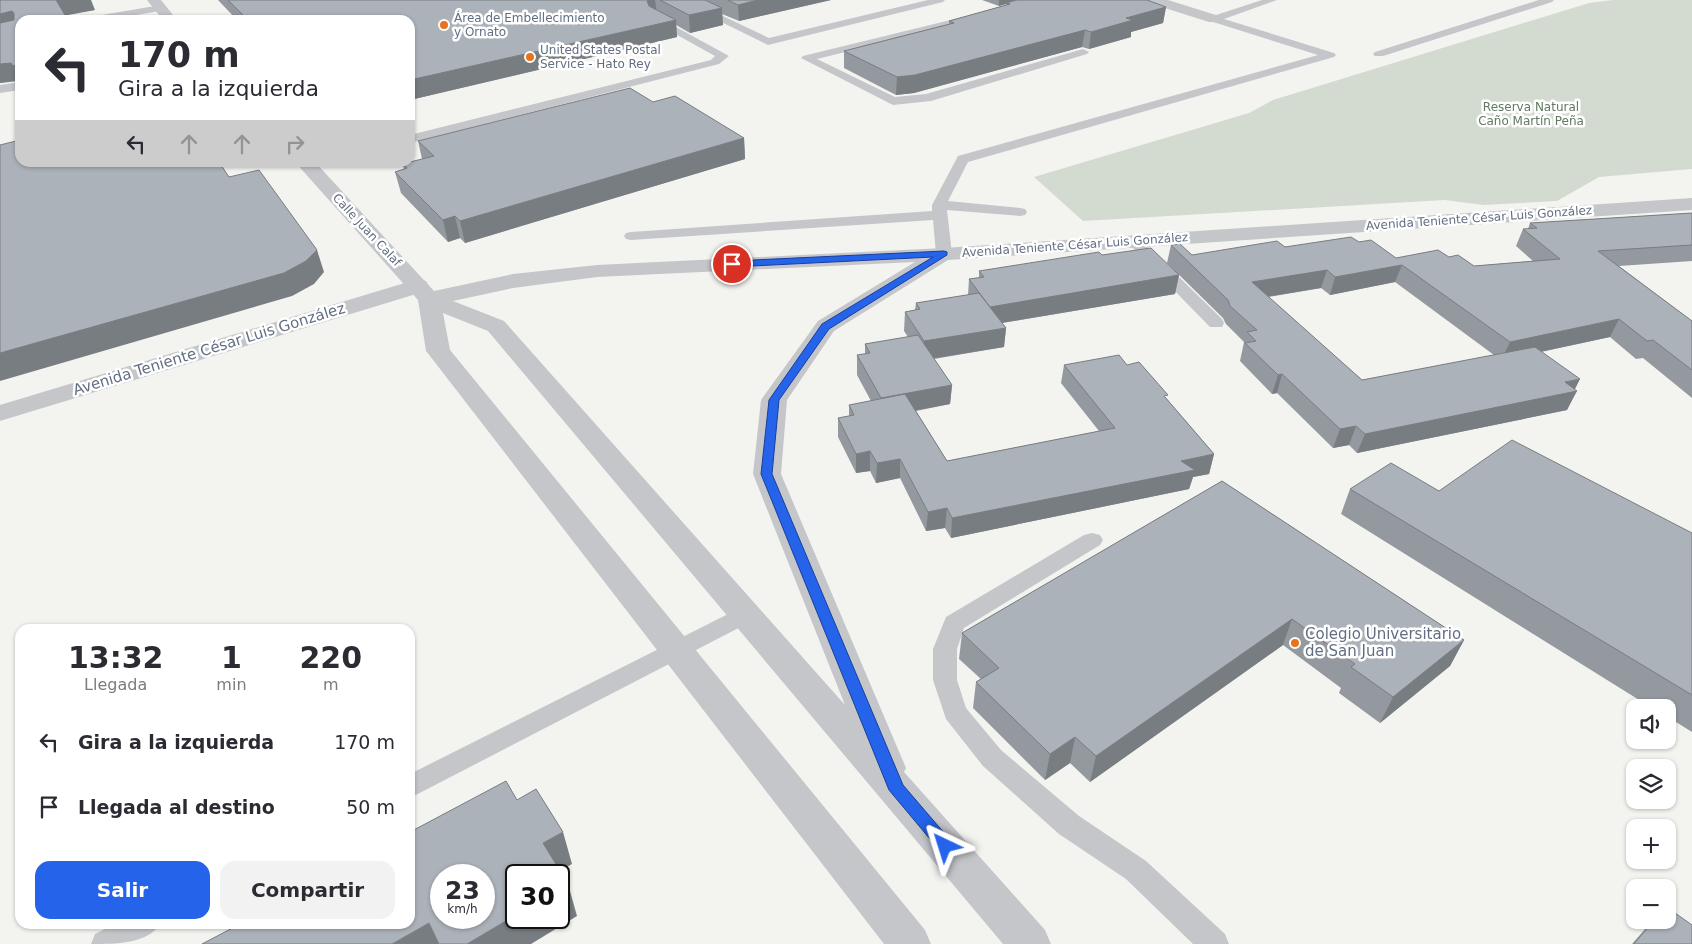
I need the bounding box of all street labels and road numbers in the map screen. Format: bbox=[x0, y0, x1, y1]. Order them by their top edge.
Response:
street label: Calle Juan Calaf bbox=[330, 191, 405, 270]
street label: Avenida Teniente César Luis González bbox=[1365, 203, 1593, 233]
street label: Avenida Teniente César Luis González bbox=[961, 230, 1189, 260]
street label: Avenida Teniente César Luis González bbox=[71, 299, 347, 399]

